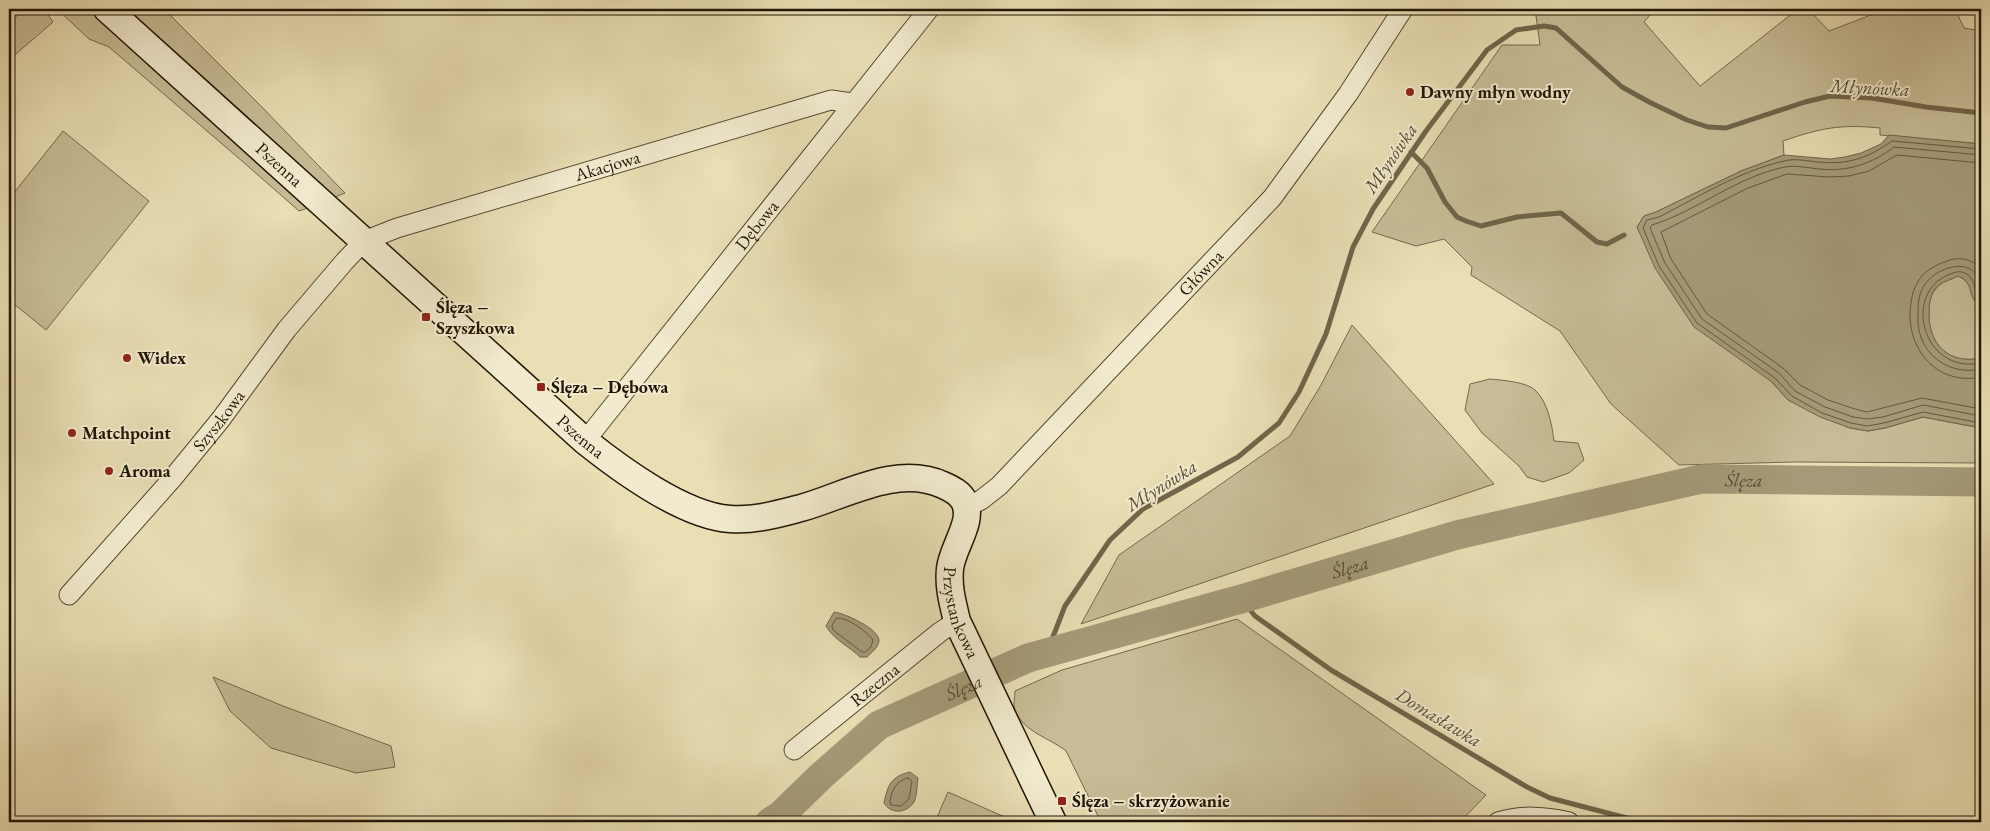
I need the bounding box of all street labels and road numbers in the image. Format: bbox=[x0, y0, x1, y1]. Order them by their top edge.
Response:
street label: Pszenna bbox=[251, 137, 308, 192]
street label: Akacjowa bbox=[571, 145, 643, 186]
street label: Dębowa bbox=[730, 194, 784, 254]
street label: Główna bbox=[1173, 244, 1229, 301]
street label: Szyszkowa bbox=[187, 384, 250, 456]
street label: Pszenna bbox=[552, 409, 610, 464]
street label: Przystankowa bbox=[938, 566, 985, 663]
street label: Rzeczna bbox=[845, 657, 905, 711]

